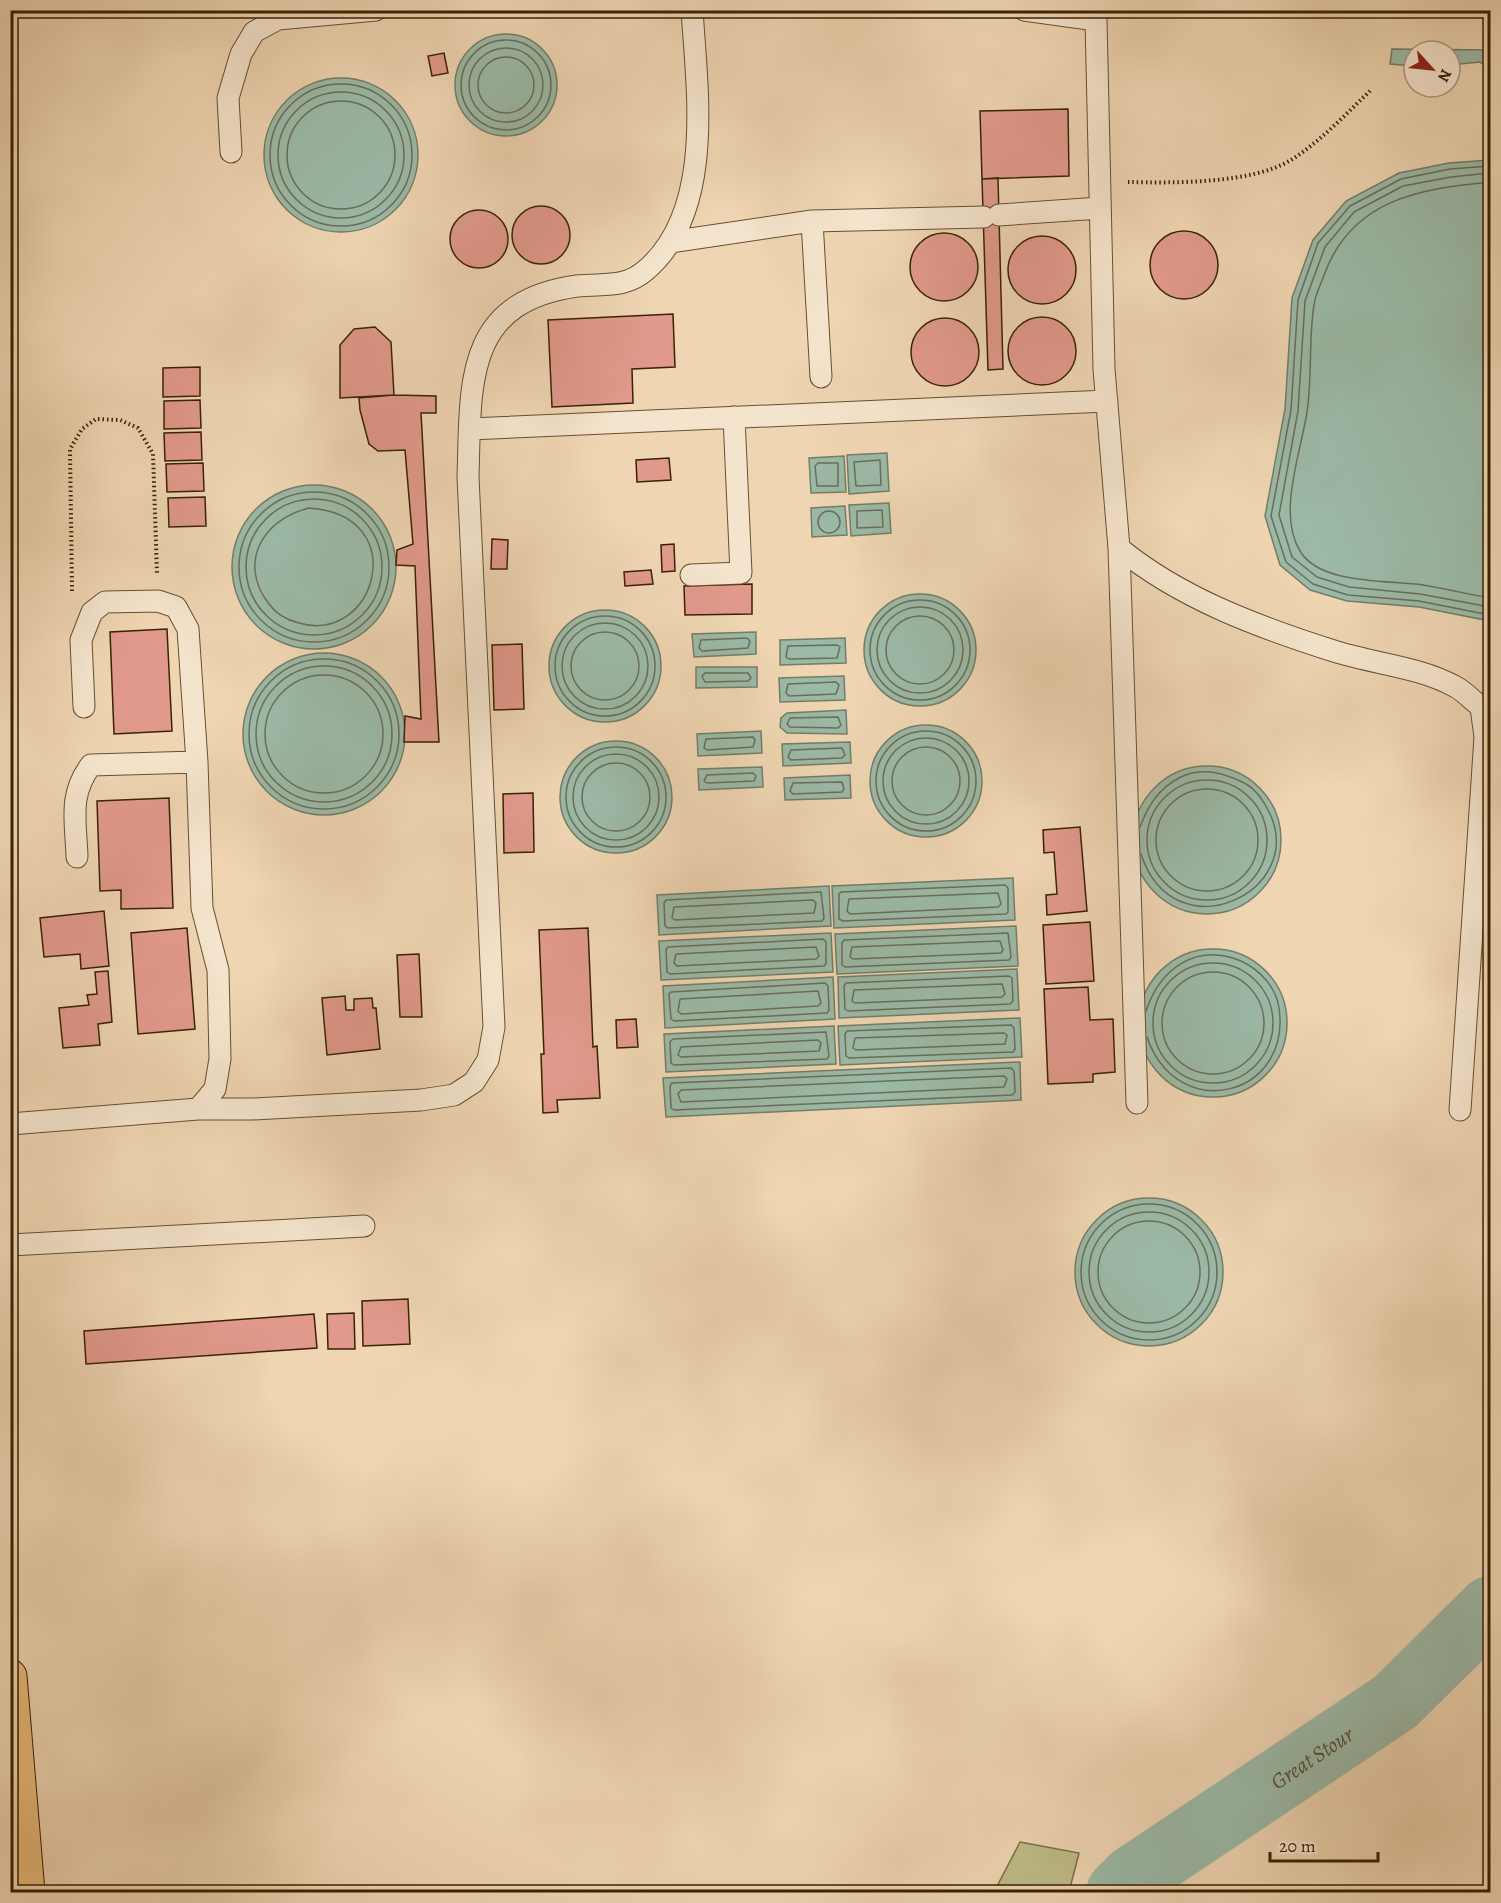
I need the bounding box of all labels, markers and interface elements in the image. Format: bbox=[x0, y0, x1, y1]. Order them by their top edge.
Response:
north arrow bbox=[1402, 39, 1462, 99]
text: N bbox=[1432, 65, 1457, 86]
water label: Great Stour bbox=[1265, 1719, 1361, 1797]
scale bar bbox=[1270, 1825, 1378, 1863]
text: 20 m bbox=[1279, 1834, 1316, 1858]

